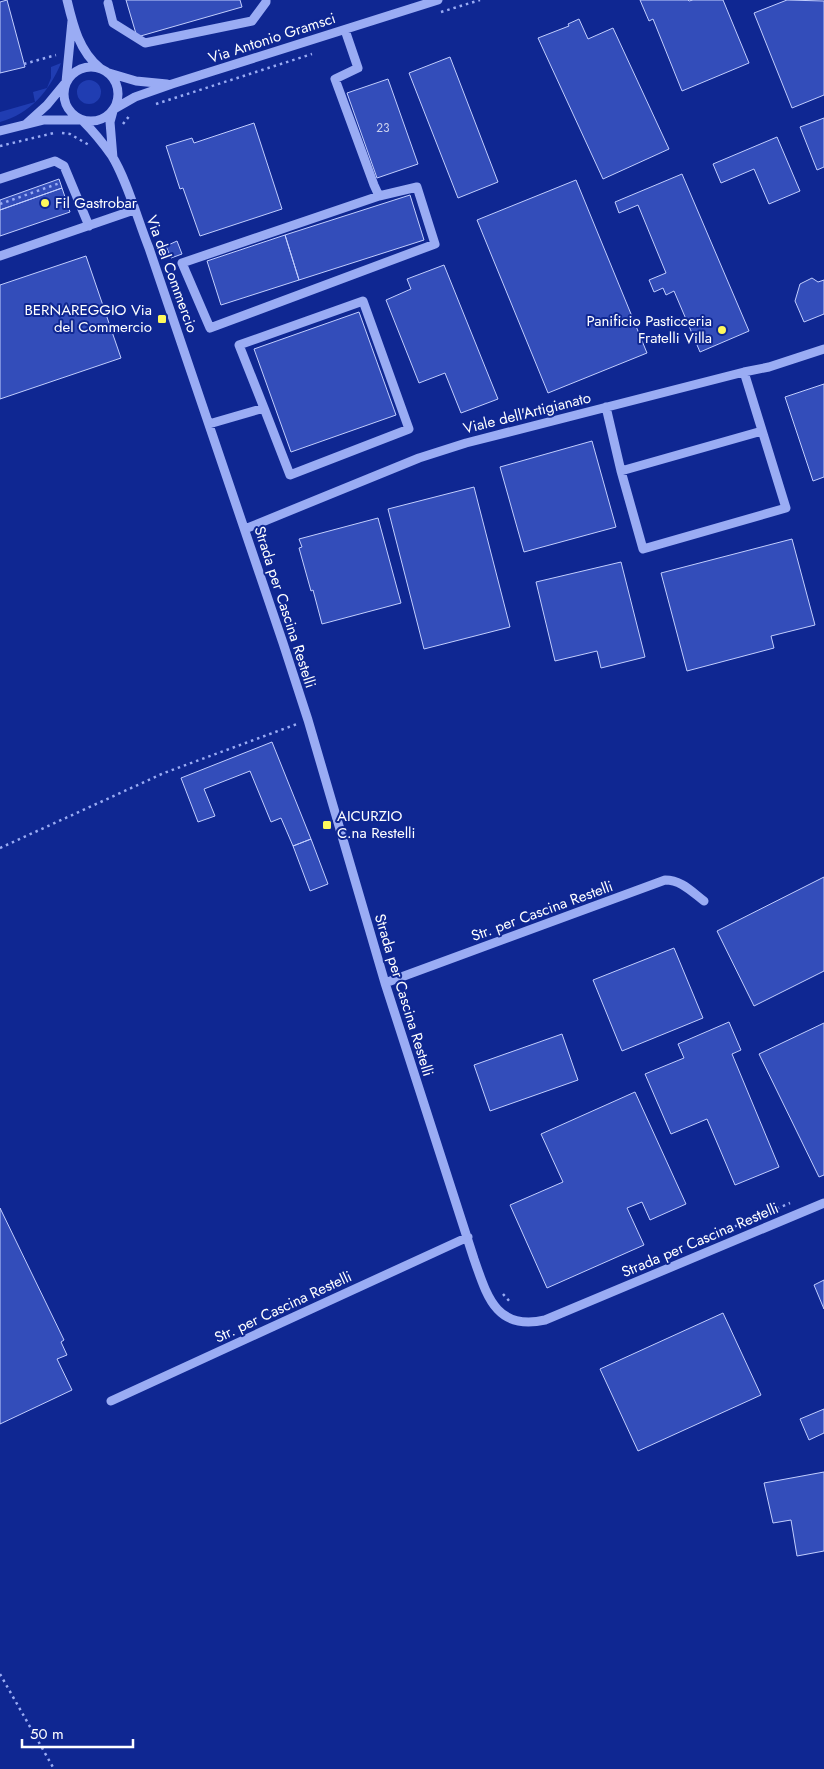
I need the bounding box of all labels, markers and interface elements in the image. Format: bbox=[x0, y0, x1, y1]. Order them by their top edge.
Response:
street label: Via Antonio Gramsci bbox=[206, 7, 338, 69]
house number: 23 bbox=[376, 119, 390, 137]
place label: Fil Gastrobar bbox=[55, 192, 138, 214]
marker: Fil Gastrobar bbox=[39, 197, 51, 209]
street label: Via del Commercio bbox=[141, 212, 203, 336]
place label: BERNAREGGIO Via del Commercio bbox=[25, 299, 152, 338]
place label: Panificio Pasticceria Fratelli Villa bbox=[586, 310, 712, 349]
marker: BERNAREGGIO Via del Commercio bbox=[156, 313, 168, 325]
marker: Panificio Pasticceria Fratelli Villa bbox=[716, 324, 728, 336]
street label: Viale dell'Artigianato bbox=[461, 386, 593, 440]
street label: Strada per Cascina Restelli bbox=[248, 523, 322, 691]
place label: AICURZIO C.na Restelli bbox=[337, 805, 415, 844]
marker: AICURZIO C.na Restelli bbox=[321, 819, 333, 831]
street label: Str. per Cascina Restelli bbox=[468, 875, 616, 947]
street label: Strada per Cascina Restelli bbox=[369, 911, 439, 1079]
street label: Strada per Cascina Restelli bbox=[618, 1197, 782, 1283]
street label: Str. per Cascina Restelli bbox=[211, 1265, 355, 1349]
scale bar bbox=[22, 1716, 134, 1748]
text: 50 m bbox=[30, 1723, 64, 1745]

